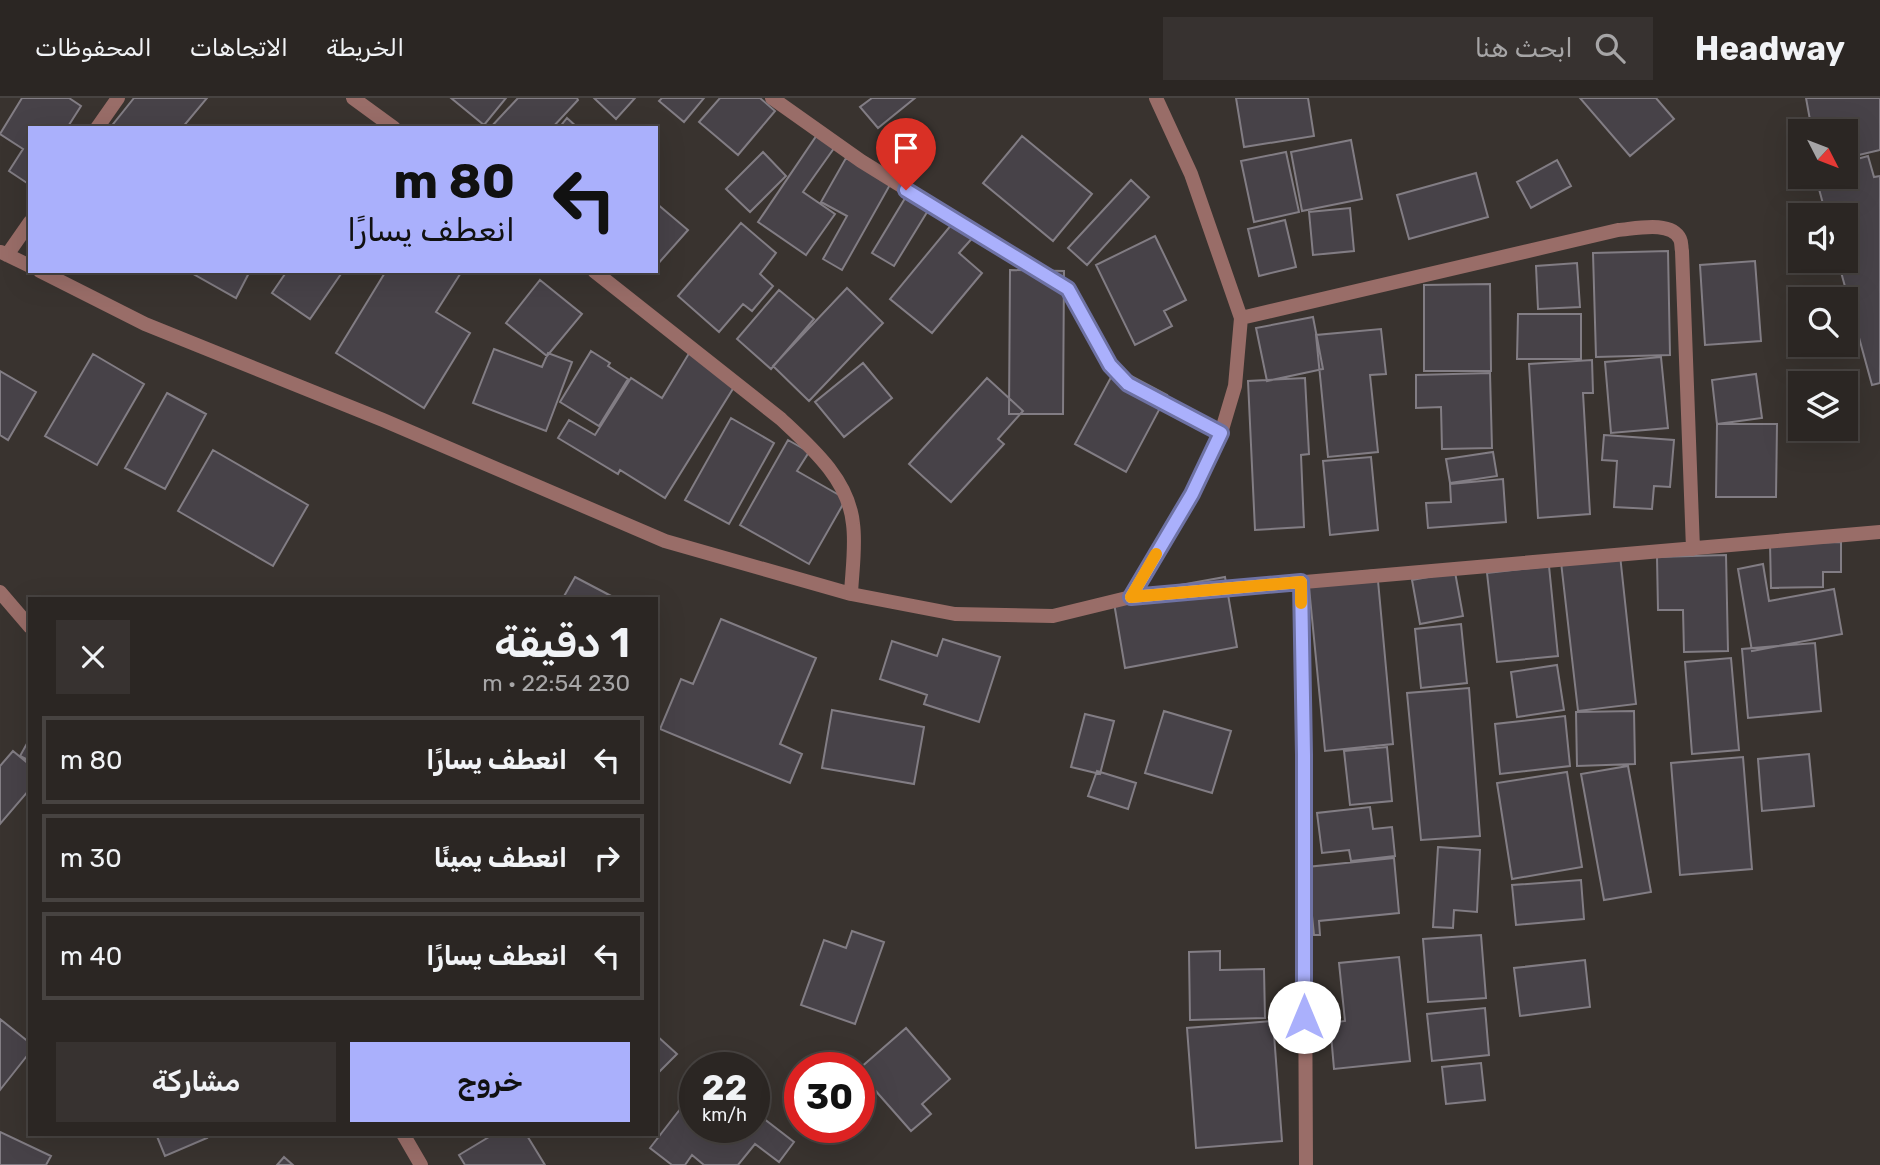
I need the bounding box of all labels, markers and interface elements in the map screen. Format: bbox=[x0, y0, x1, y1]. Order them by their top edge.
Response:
search box bbox=[1163, 17, 1653, 80]
icon: search bbox=[1591, 29, 1629, 67]
text: Headway bbox=[1695, 29, 1845, 68]
text: ابحث هنا bbox=[1475, 33, 1573, 64]
text: المحفوظات bbox=[35, 34, 152, 62]
text: الاتجاهات bbox=[190, 34, 288, 62]
text: الخريطة bbox=[326, 34, 404, 62]
pin bbox=[876, 118, 936, 190]
north arrow bbox=[1788, 119, 1858, 189]
map controls bbox=[1788, 119, 1858, 441]
icon: arrive bbox=[887, 129, 925, 167]
text: 80 m bbox=[393, 152, 515, 210]
icon: left bbox=[539, 154, 630, 245]
button: sound bbox=[1788, 203, 1858, 273]
text: انعطف يسارًا bbox=[347, 211, 515, 249]
button: search bbox=[1788, 287, 1858, 357]
button: layers bbox=[1788, 371, 1858, 441]
text: 1 دقيقة bbox=[494, 618, 630, 668]
button: close bbox=[56, 620, 130, 694]
text: 230 m · 22:54 bbox=[482, 669, 630, 697]
icon: left bbox=[588, 741, 626, 779]
text: 80 m bbox=[60, 745, 123, 776]
text: انعطف يسارًا bbox=[426, 745, 567, 776]
icon: right bbox=[588, 839, 626, 877]
text: 30 m bbox=[60, 843, 122, 874]
text: انعطف يمينًا bbox=[434, 843, 567, 874]
icon: left bbox=[588, 937, 626, 975]
text: 40 m bbox=[60, 941, 122, 972]
text: انعطف يسارًا bbox=[426, 941, 567, 972]
position arrow bbox=[1267, 980, 1341, 1054]
button: مشاركة bbox=[56, 1042, 336, 1122]
button: خروج bbox=[350, 1042, 630, 1122]
speed limit sign: 30 bbox=[784, 1052, 875, 1143]
text: 22 bbox=[702, 1067, 747, 1109]
text: km/h bbox=[702, 1104, 747, 1126]

